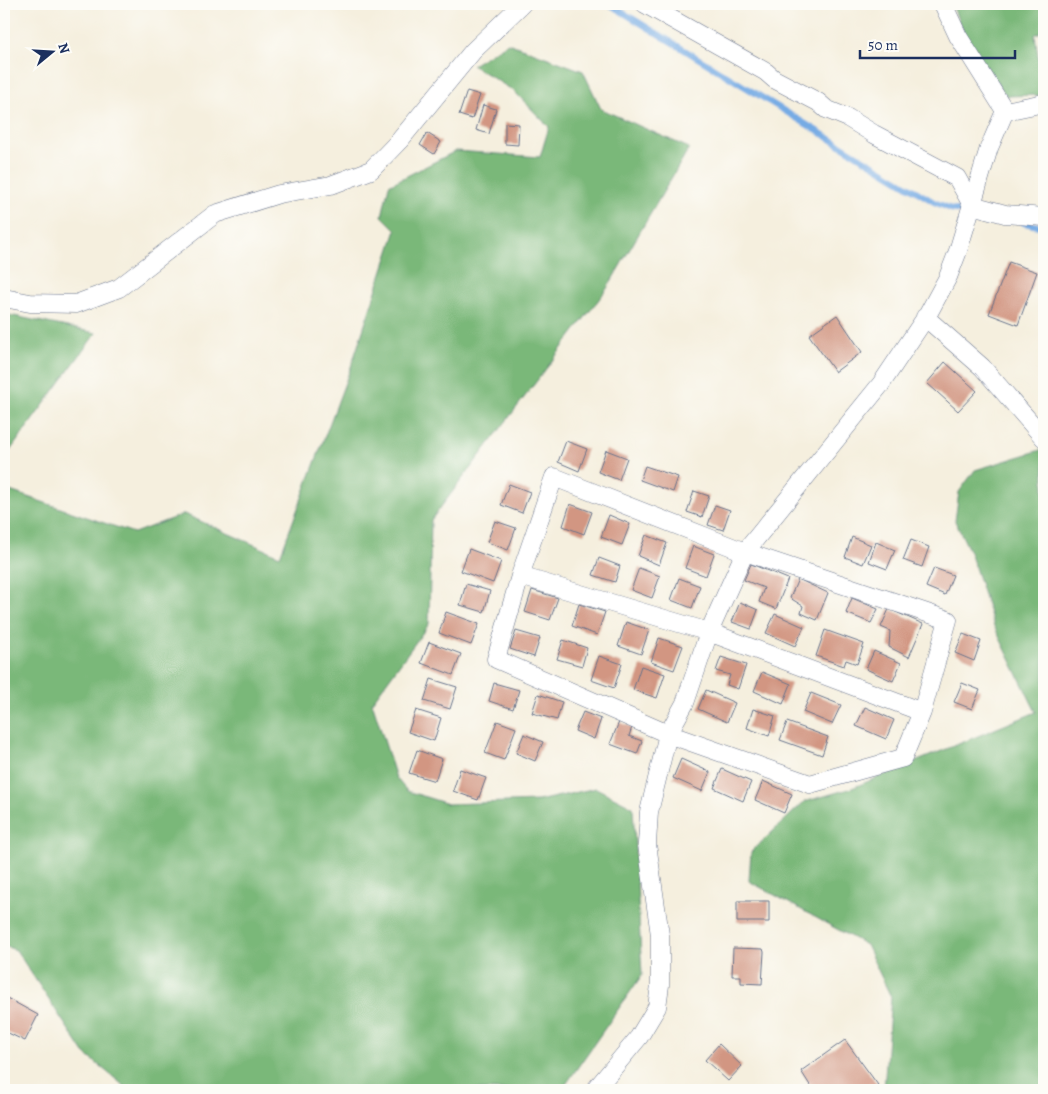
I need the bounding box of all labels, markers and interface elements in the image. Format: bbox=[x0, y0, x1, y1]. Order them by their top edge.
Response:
north arrow bbox=[28, 28, 78, 78]
scale bar bbox=[860, 28, 1016, 60]
text: 50 m bbox=[868, 35, 898, 55]
text: N bbox=[53, 40, 74, 56]

